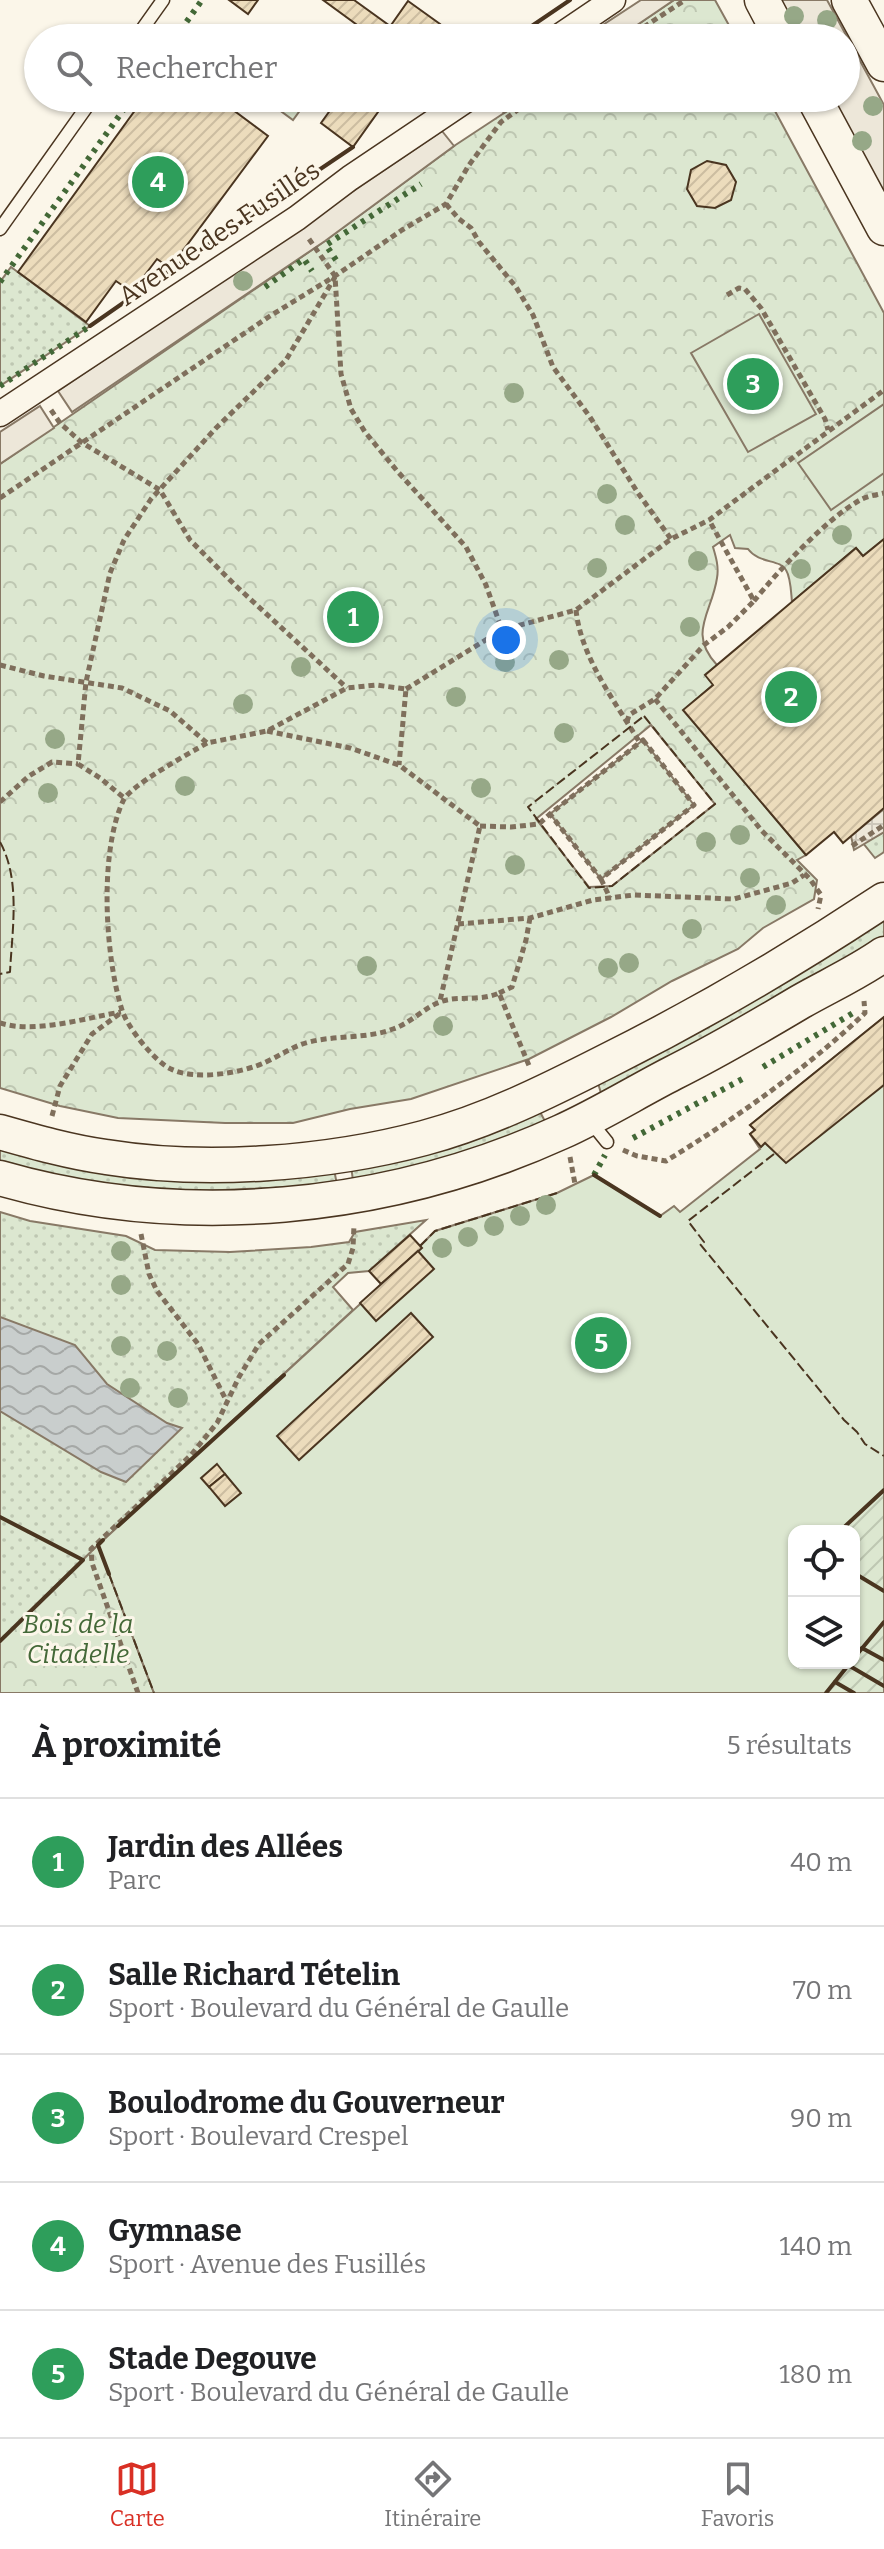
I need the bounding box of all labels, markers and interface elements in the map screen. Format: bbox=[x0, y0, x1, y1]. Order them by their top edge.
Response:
search box bbox=[24, 24, 860, 112]
icon: search bbox=[52, 46, 96, 90]
text: Rechercher bbox=[116, 50, 277, 86]
pin: 4 bbox=[132, 152, 184, 212]
street label: Avenue des Fusillés bbox=[113, 155, 326, 312]
pin: 3 bbox=[727, 354, 779, 414]
pin: 1 bbox=[327, 587, 379, 647]
your location bbox=[486, 620, 526, 660]
pin: 2 bbox=[765, 667, 817, 727]
pin: 5 bbox=[575, 1313, 627, 1373]
map controls bbox=[788, 1525, 860, 1669]
button: locate bbox=[788, 1525, 860, 1597]
button: layers bbox=[788, 1597, 860, 1669]
park label: Bois de la Citadelle bbox=[23, 1609, 133, 1670]
text: À proximité bbox=[32, 1725, 222, 1766]
text: 5 résultats bbox=[727, 1730, 852, 1761]
text: Jardin des Allées bbox=[108, 1829, 343, 1865]
text: 1 bbox=[52, 1847, 64, 1878]
text: 40 m bbox=[790, 1847, 852, 1878]
text: Parc bbox=[108, 1865, 161, 1896]
text: Salle Richard Tételin bbox=[108, 1957, 400, 1993]
text: 2 bbox=[51, 1975, 65, 2006]
text: 70 m bbox=[793, 1975, 852, 2006]
text: Sport · Boulevard du Général de Gaulle bbox=[108, 1993, 569, 2024]
text: Boulodrome du Gouverneur bbox=[108, 2085, 505, 2121]
text: 3 bbox=[51, 2103, 65, 2134]
text: 90 m bbox=[790, 2103, 852, 2134]
text: Sport · Boulevard Crespel bbox=[108, 2121, 408, 2152]
text: Gymnase bbox=[108, 2213, 242, 2249]
text: 4 bbox=[50, 2231, 66, 2262]
text: 140 m bbox=[780, 2231, 852, 2262]
text: Sport · Avenue des Fusillés bbox=[108, 2249, 426, 2280]
text: Stade Degouve bbox=[108, 2341, 317, 2377]
text: 5 bbox=[51, 2359, 65, 2390]
text: 180 m bbox=[779, 2359, 852, 2390]
text: Sport · Boulevard du Général de Gaulle bbox=[108, 2377, 569, 2408]
tab: Carte bbox=[110, 2457, 165, 2532]
tab: Itinéraire bbox=[384, 2457, 481, 2532]
tab: Favoris bbox=[701, 2457, 774, 2532]

